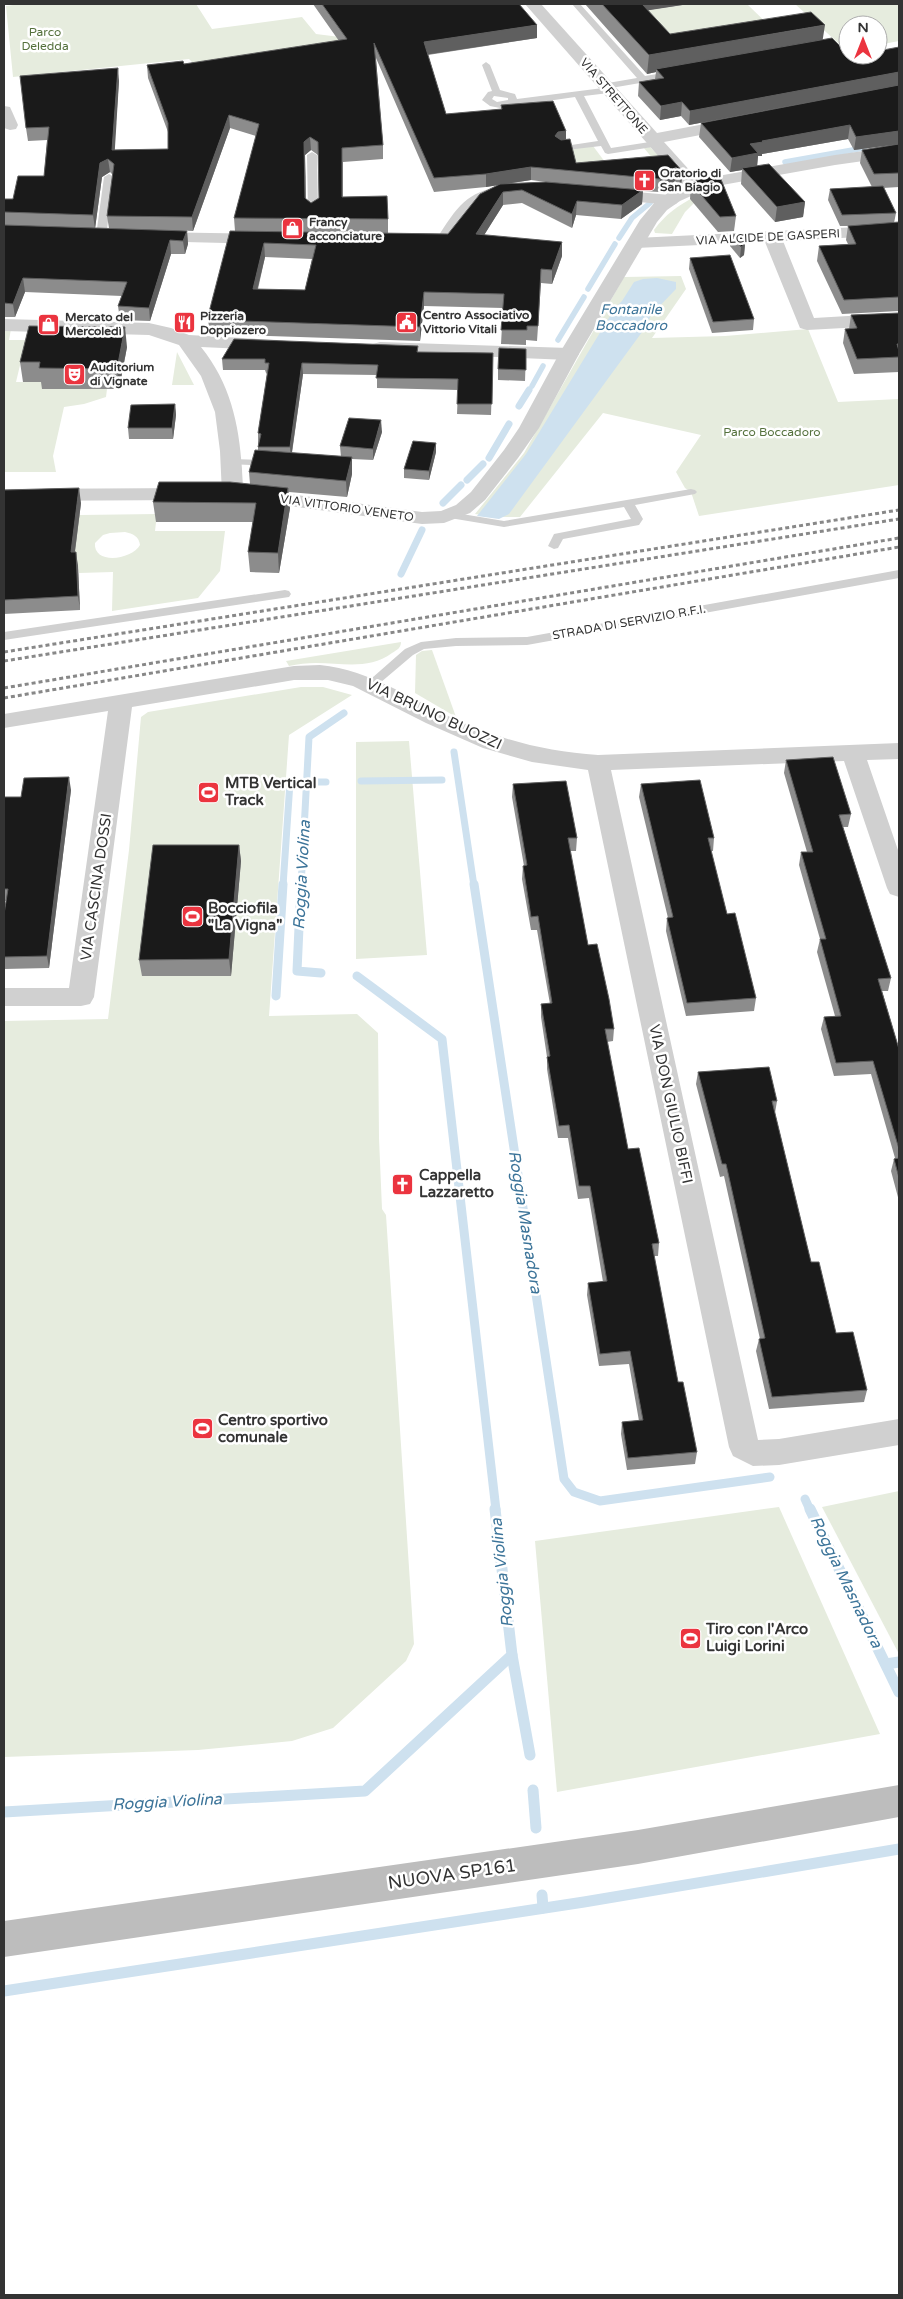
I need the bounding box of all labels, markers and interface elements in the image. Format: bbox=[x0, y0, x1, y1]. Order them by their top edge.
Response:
north arrow bbox=[838, 15, 888, 65]
text: N bbox=[857, 19, 869, 36]
park label: Parco Deledda bbox=[21, 25, 69, 53]
street label: VIA STRETTONE bbox=[577, 55, 651, 137]
place label: Oratorio di San Biagio bbox=[660, 166, 721, 195]
church icon: Oratorio di San Biagio bbox=[632, 168, 656, 192]
place label: Francy acconciature bbox=[309, 215, 382, 243]
shop icon: Francy acconciature bbox=[281, 217, 305, 241]
street label: VIA ALCIDE DE GASPERI bbox=[696, 226, 840, 248]
water label: Fontanile Boccadoro bbox=[595, 301, 668, 334]
place label: Centro Associativo Vittorio Vitali bbox=[423, 308, 529, 336]
place label: Pizzeria Doppiozero bbox=[200, 309, 266, 338]
place label: Mercato del Mercoledì bbox=[65, 310, 133, 338]
public building icon: Centro Associativo Vittorio Vitali bbox=[395, 310, 419, 334]
restaurant icon: Pizzeria Doppiozero bbox=[172, 311, 196, 335]
shop icon: Mercato del Mercoledì bbox=[37, 312, 61, 336]
place label: Auditorium di Vignate bbox=[90, 360, 154, 389]
theatre icon: Auditorium di Vignate bbox=[62, 362, 86, 386]
park label: Parco Boccadoro bbox=[723, 425, 821, 439]
street label: VIA VITTORIO VENETO bbox=[279, 492, 415, 524]
street label: STRADA DI SERVIZIO R.F.I. bbox=[551, 602, 707, 642]
street label: VIA BRUNO BUOZZI bbox=[363, 675, 505, 753]
place label: MTB Vertical Track bbox=[224, 774, 316, 809]
sports icon: MTB Vertical Track bbox=[197, 780, 221, 804]
street label: VIA CASCINA DOSSI bbox=[77, 812, 115, 962]
water label: Roggia Violina bbox=[289, 819, 315, 930]
place label: Bocciofila "La Vigna" bbox=[208, 899, 282, 935]
sports icon: Bocciofila "La Vigna" bbox=[180, 905, 204, 929]
street label: VIA DON GIULIO BIFFI bbox=[645, 1023, 697, 1185]
water label: Roggia Masnadora bbox=[504, 1149, 546, 1296]
place label: Cappella Lazzaretto bbox=[419, 1166, 494, 1201]
church icon: Cappella Lazzaretto bbox=[391, 1172, 415, 1196]
place label: Centro sportivo comunale bbox=[218, 1411, 328, 1446]
sports icon: Centro sportivo comunale bbox=[190, 1417, 214, 1441]
water label: Roggia Masnadora bbox=[805, 1513, 887, 1652]
water label: Roggia Violina bbox=[486, 1516, 518, 1629]
place label: Tiro con l'Arco Luigi Lorini bbox=[705, 1620, 808, 1656]
sports icon: Tiro con l'Arco Luigi Lorini bbox=[678, 1626, 702, 1650]
water label: Roggia Violina bbox=[112, 1789, 223, 1815]
street label: NUOVA SP161 bbox=[386, 1854, 518, 1894]

